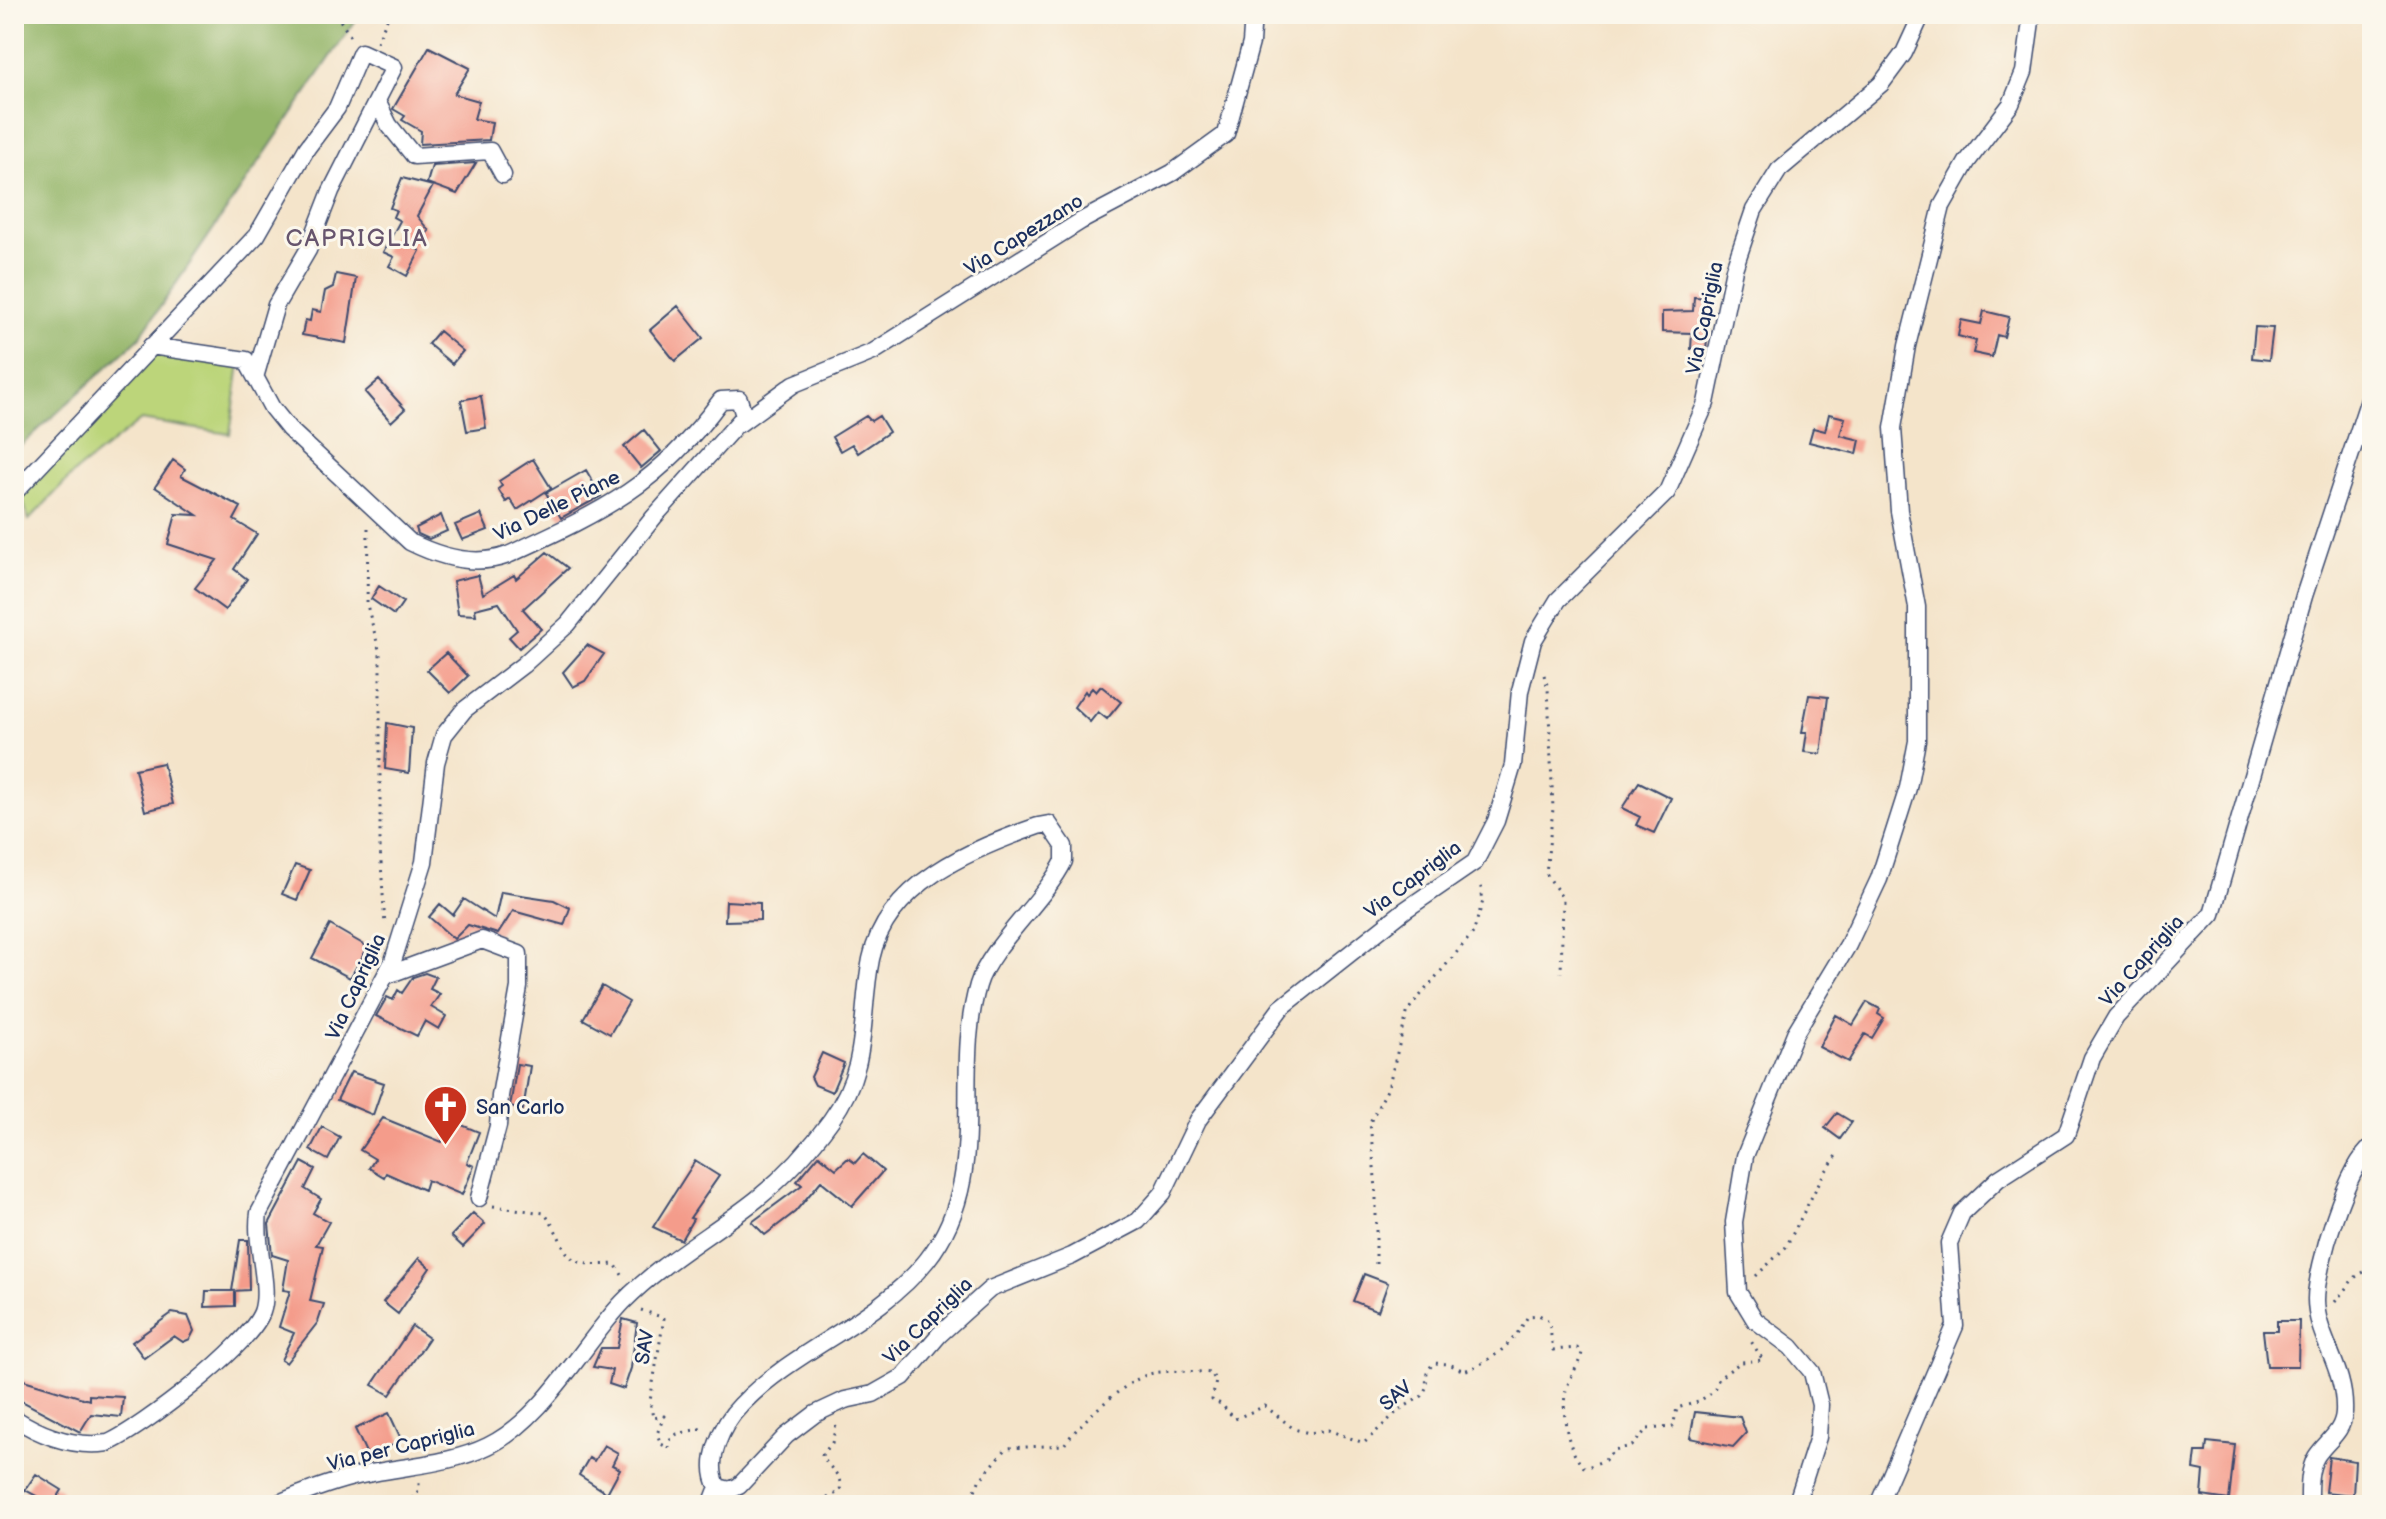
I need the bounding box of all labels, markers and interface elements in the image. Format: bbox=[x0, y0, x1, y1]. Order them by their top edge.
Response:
street label: Via Capezzano bbox=[960, 189, 1088, 281]
district label: CAPRIGLIA bbox=[285, 224, 429, 253]
street label: Via Capriglia bbox=[1681, 259, 1729, 377]
street label: Via Delle Piane bbox=[490, 465, 624, 547]
street label: Via Capriglia bbox=[1360, 836, 1466, 924]
street label: Via Capriglia bbox=[2095, 910, 2189, 1012]
street label: Via Capriglia bbox=[321, 930, 391, 1044]
church icon: San Carlo bbox=[421, 1084, 469, 1147]
place label: San Carlo bbox=[476, 1096, 565, 1120]
street label: Via Capriglia bbox=[878, 1272, 978, 1370]
street label: SAV bbox=[630, 1327, 660, 1366]
street label: SAV bbox=[1375, 1375, 1418, 1416]
street label: Via per Capriglia bbox=[325, 1417, 477, 1477]

